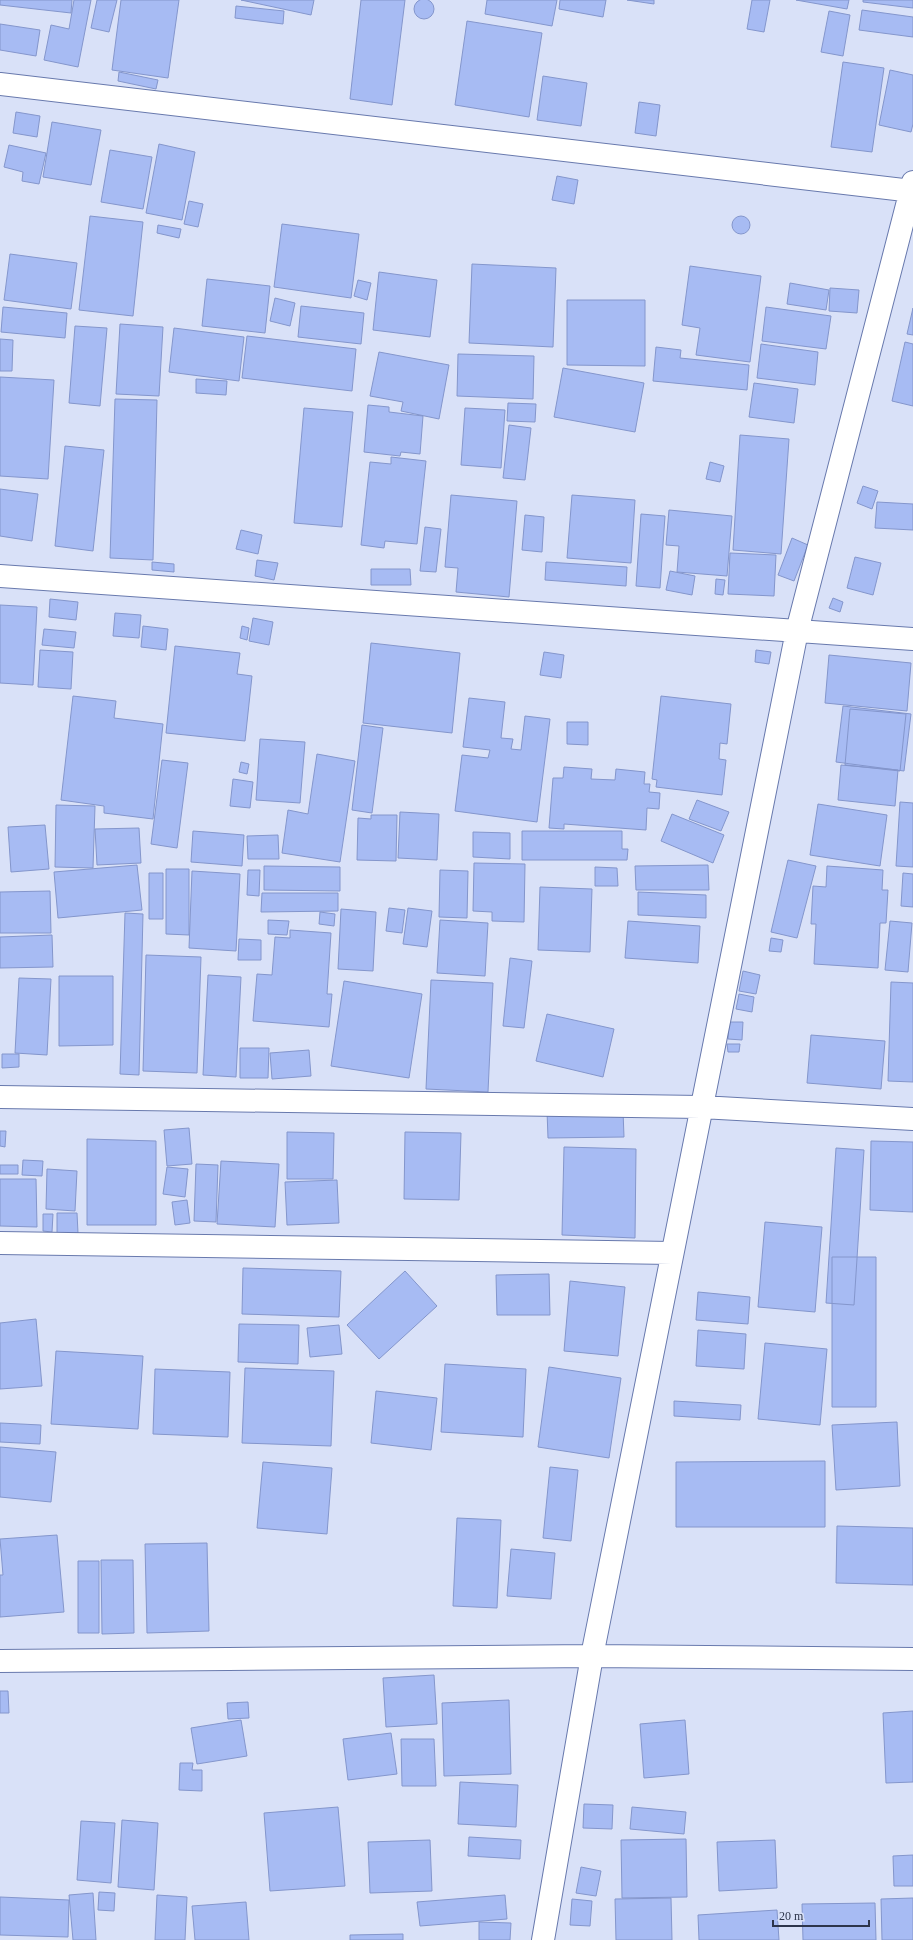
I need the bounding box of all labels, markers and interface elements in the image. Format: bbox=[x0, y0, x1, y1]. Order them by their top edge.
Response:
scale bar bbox=[773, 1902, 869, 1928]
text: 20 m bbox=[779, 1909, 804, 1923]

